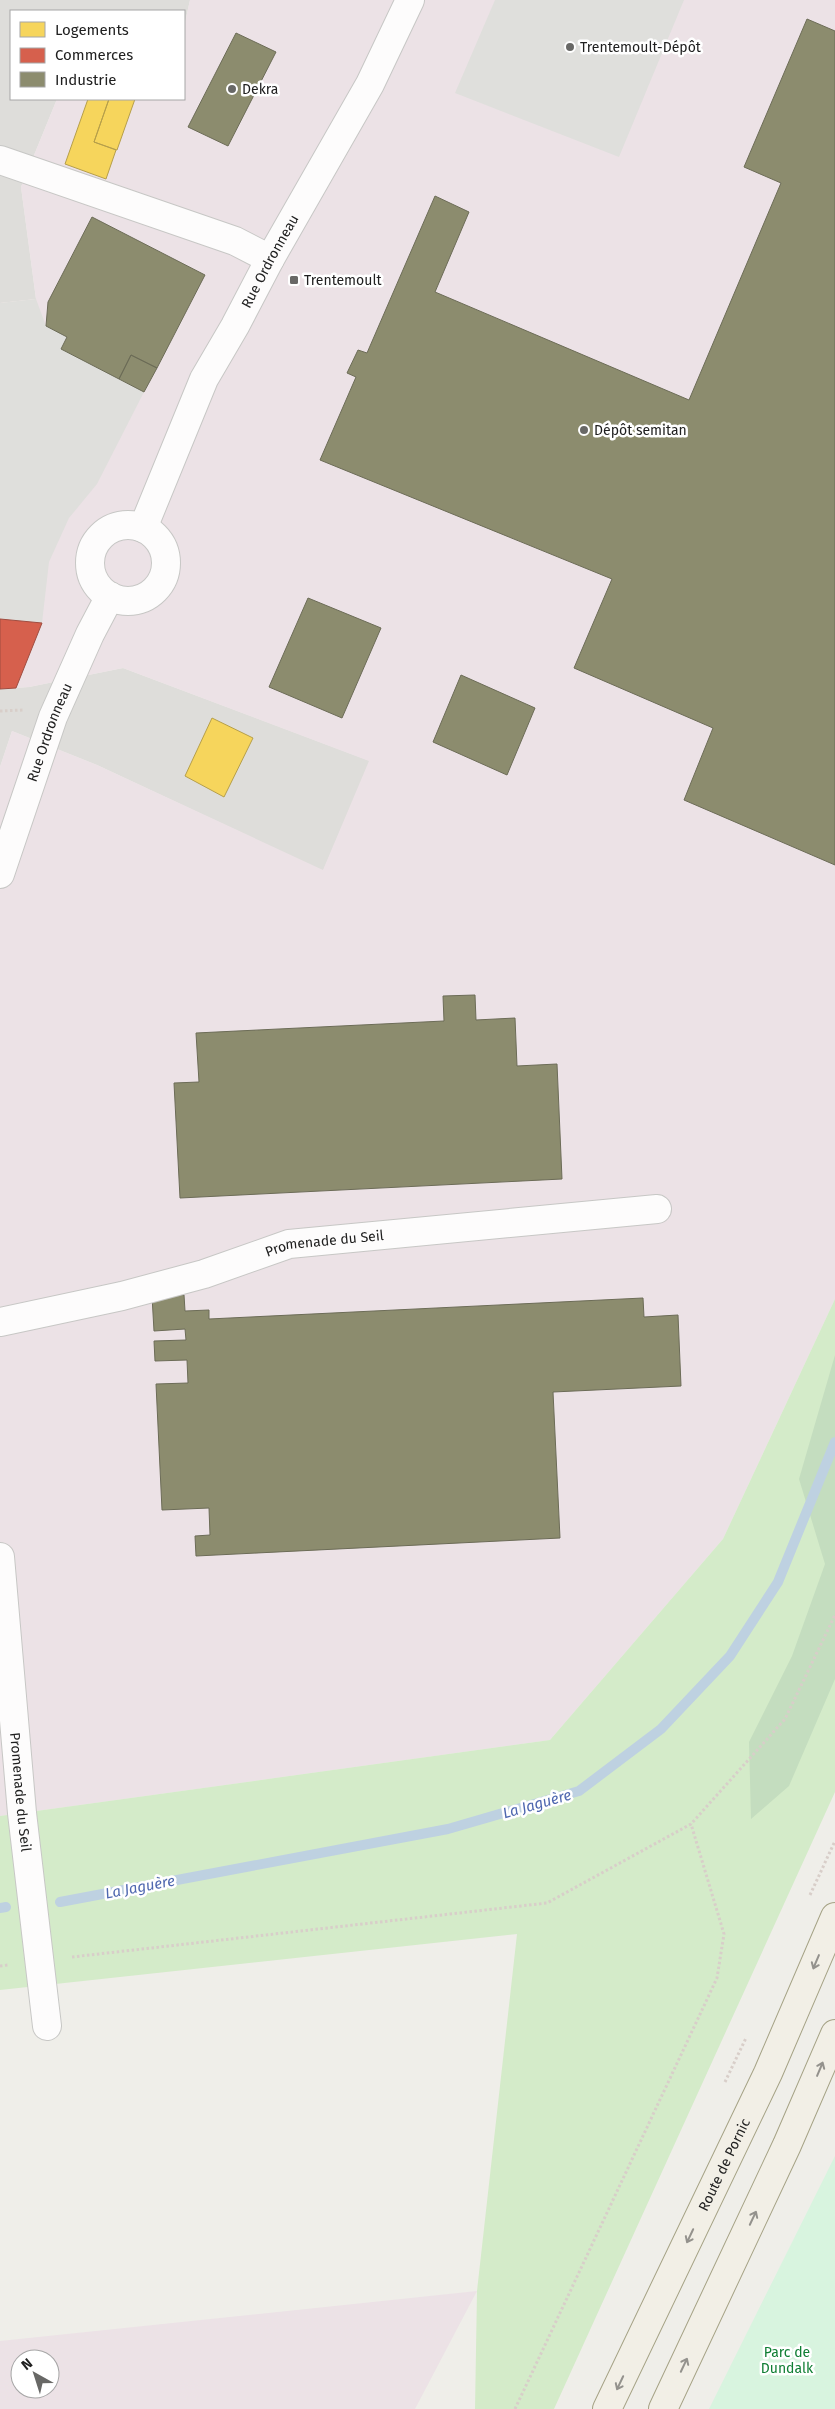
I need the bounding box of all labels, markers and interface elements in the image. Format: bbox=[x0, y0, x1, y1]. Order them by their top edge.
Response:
legend bbox=[10, 10, 185, 100]
text: Logements bbox=[55, 21, 129, 39]
place label: Trentemoult-Dépôt bbox=[580, 39, 702, 56]
marker: Trentemoult-Dépôt bbox=[564, 41, 576, 53]
text: Commerces bbox=[55, 46, 133, 64]
text: Industrie bbox=[55, 71, 117, 89]
place label: Dekra bbox=[242, 81, 278, 98]
marker: Dekra bbox=[226, 83, 238, 95]
street label: Rue Ordronneau bbox=[238, 212, 303, 311]
place label: Trentemoult bbox=[304, 272, 383, 289]
marker: Trentemoult bbox=[288, 274, 300, 286]
place label: Dépôt semitan bbox=[594, 422, 687, 439]
marker: Dépôt semitan bbox=[578, 424, 590, 436]
street label: Rue Ordronneau bbox=[24, 681, 76, 784]
street label: Promenade du Seil bbox=[263, 1227, 385, 1261]
street label: Promenade du Seil bbox=[6, 1732, 34, 1853]
water label: La Jaguère bbox=[501, 1786, 574, 1822]
water label: La Jaguère bbox=[104, 1871, 177, 1903]
one-way arrow bbox=[810, 1954, 820, 1969]
one-way arrow bbox=[815, 2062, 825, 2077]
street label: Route de Pornic bbox=[695, 2115, 754, 2214]
one-way arrow bbox=[749, 2211, 758, 2226]
one-way arrow bbox=[684, 2229, 694, 2244]
park label: Parc de Dundalk bbox=[761, 2344, 814, 2377]
north arrow bbox=[10, 2349, 60, 2399]
text: N bbox=[18, 2355, 36, 2374]
one-way arrow bbox=[680, 2358, 689, 2373]
one-way arrow bbox=[615, 2375, 624, 2390]

